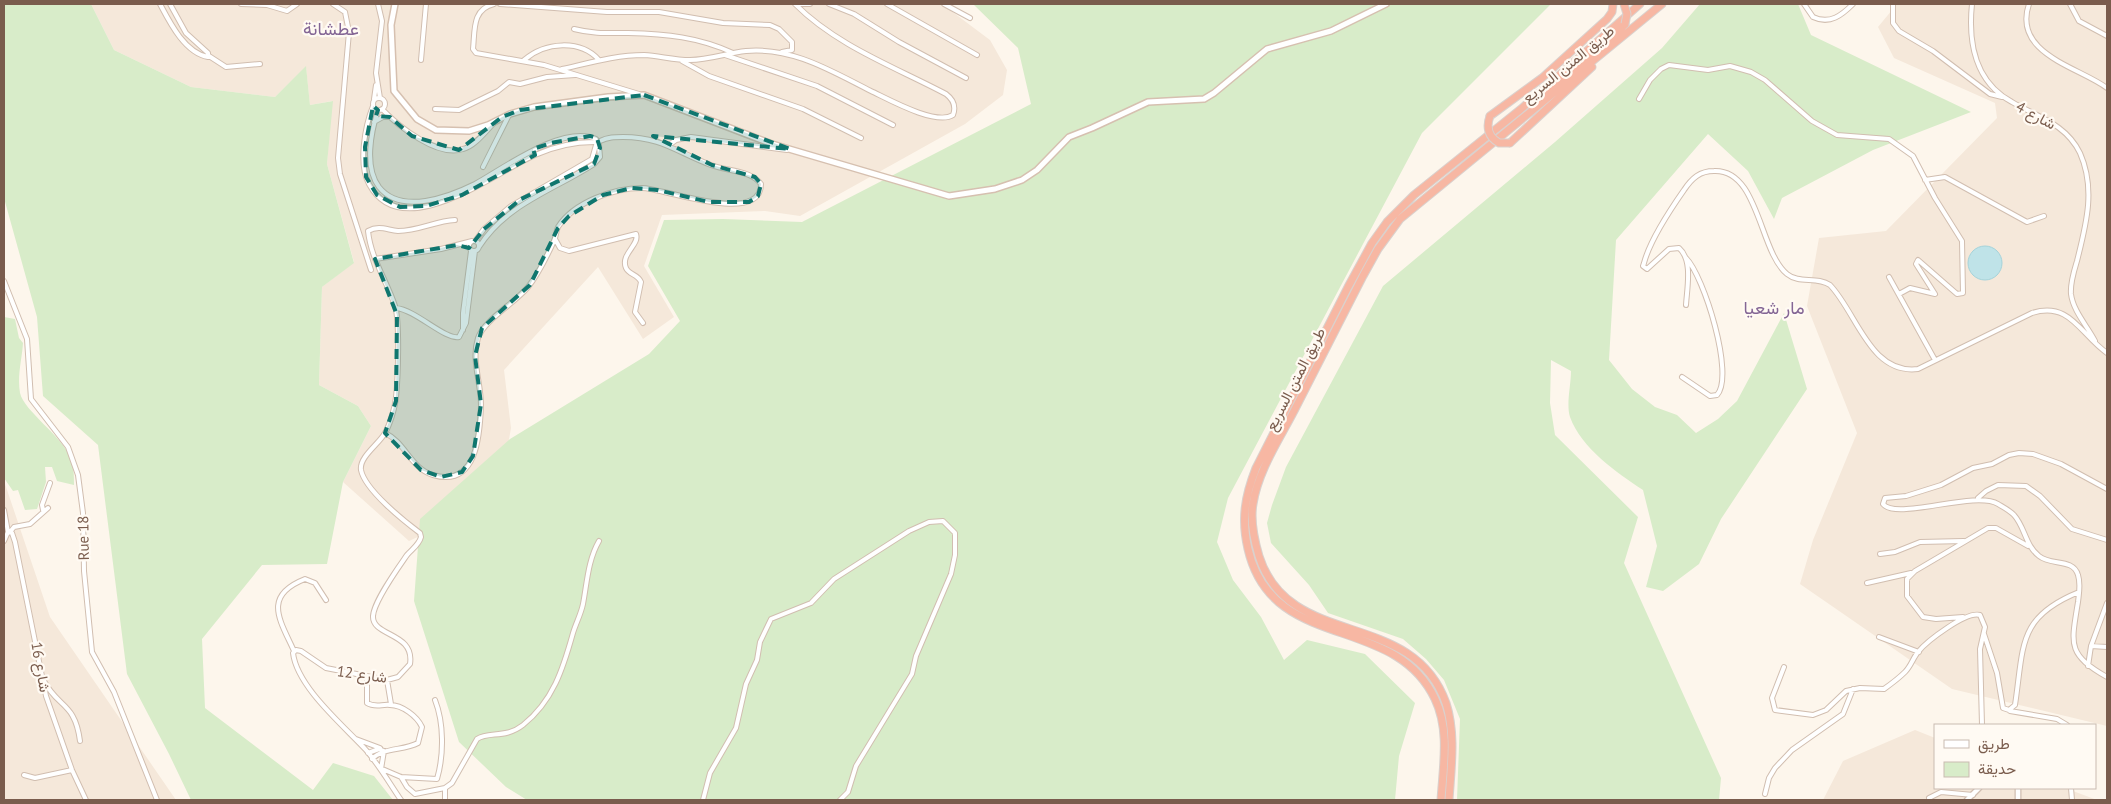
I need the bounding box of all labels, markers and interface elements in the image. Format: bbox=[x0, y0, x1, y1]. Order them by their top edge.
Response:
district label: عطشانة bbox=[303, 17, 359, 40]
street label: طريق المتن السريع bbox=[1518, 21, 1619, 109]
street label: شارع 4 bbox=[2012, 97, 2059, 135]
district label: مار شعيا bbox=[1743, 296, 1805, 319]
street label: طريق المتن السريع bbox=[1261, 324, 1331, 435]
street label: Rue 18 bbox=[73, 515, 93, 561]
street label: شارع 16 bbox=[25, 640, 55, 694]
street label: شارع 12 bbox=[335, 661, 389, 689]
legend bbox=[1934, 724, 2096, 789]
text: طريق bbox=[1978, 734, 2010, 754]
text: حديقة bbox=[1978, 759, 2016, 778]

